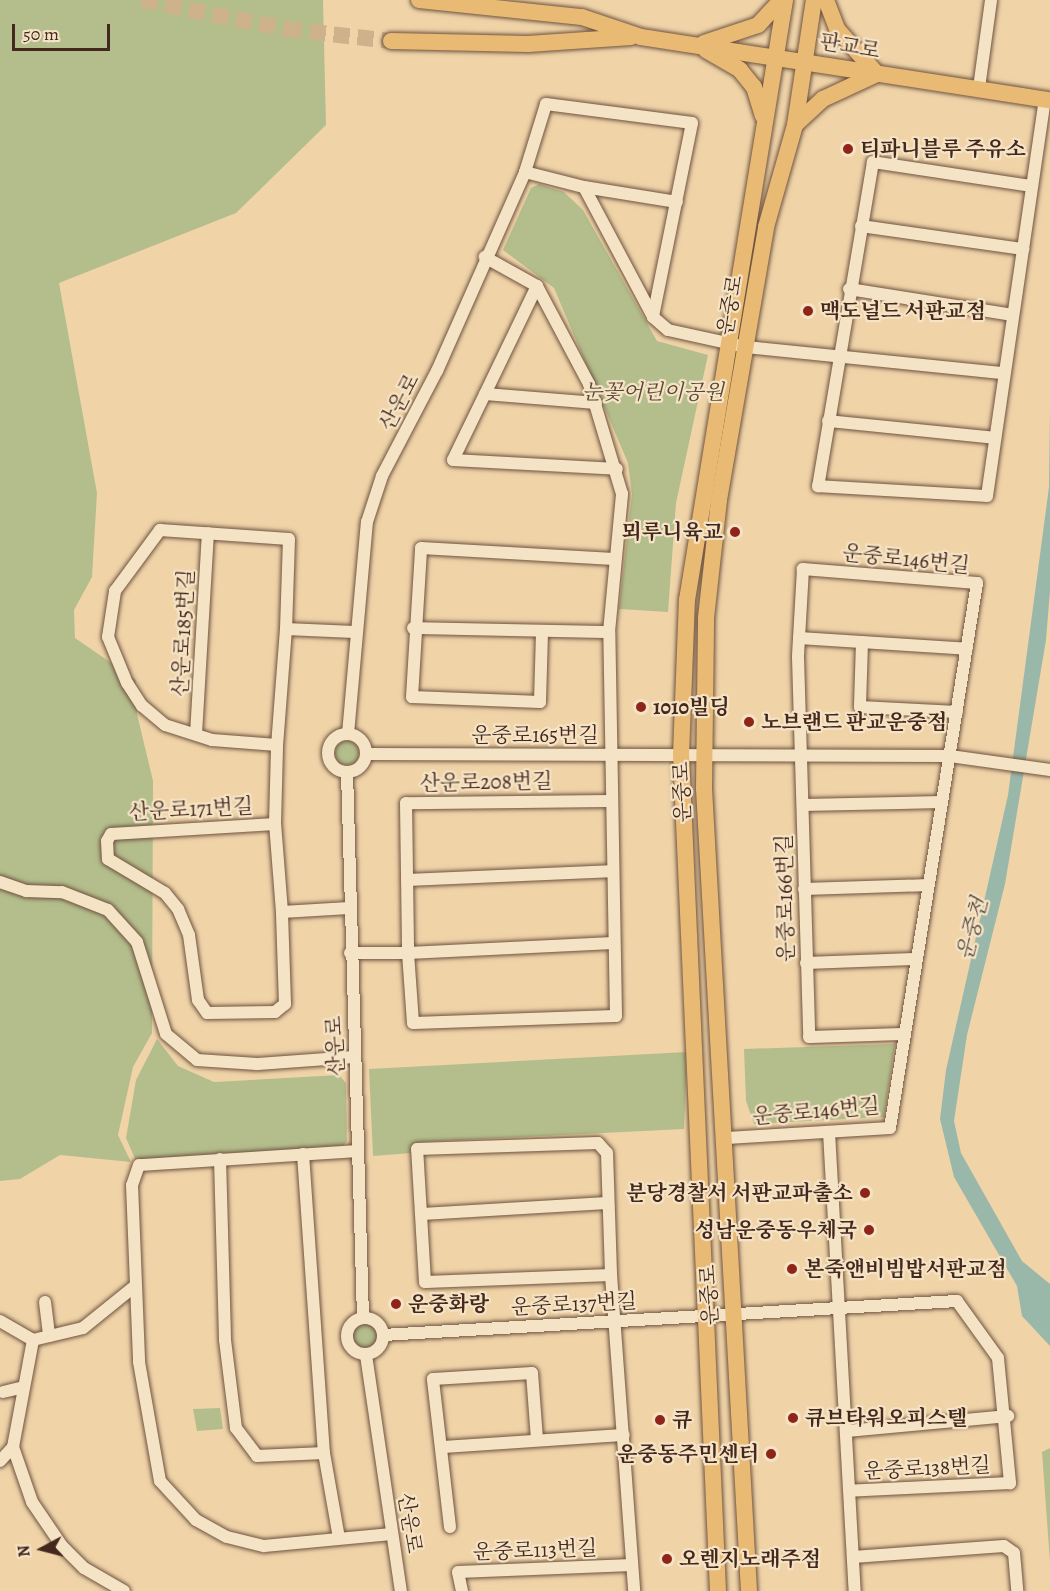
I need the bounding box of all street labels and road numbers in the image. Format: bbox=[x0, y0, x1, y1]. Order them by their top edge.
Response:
street label: 판교로 bbox=[818, 28, 882, 64]
street label: 운중로 bbox=[712, 273, 748, 337]
street label: 산운로 bbox=[374, 369, 424, 435]
street label: 운중로146번길 bbox=[841, 540, 971, 578]
street label: 산운로185번길 bbox=[167, 569, 199, 697]
street label: 운중로165번길 bbox=[471, 722, 599, 748]
street label: 운중로 bbox=[668, 761, 696, 823]
street label: 산운로208번길 bbox=[419, 768, 553, 796]
street label: 산운로171번길 bbox=[128, 793, 254, 825]
street label: 운중로166번길 bbox=[771, 834, 799, 962]
street label: 산운로 bbox=[321, 1015, 349, 1077]
street label: 운중로146번길 bbox=[751, 1093, 881, 1129]
street label: 운중로 bbox=[695, 1264, 723, 1326]
street label: 운중로137번길 bbox=[510, 1288, 638, 1320]
street label: 운중로138번길 bbox=[863, 1452, 991, 1484]
street label: 산운로 bbox=[393, 1491, 427, 1555]
street label: 운중로113번길 bbox=[472, 1535, 598, 1565]

